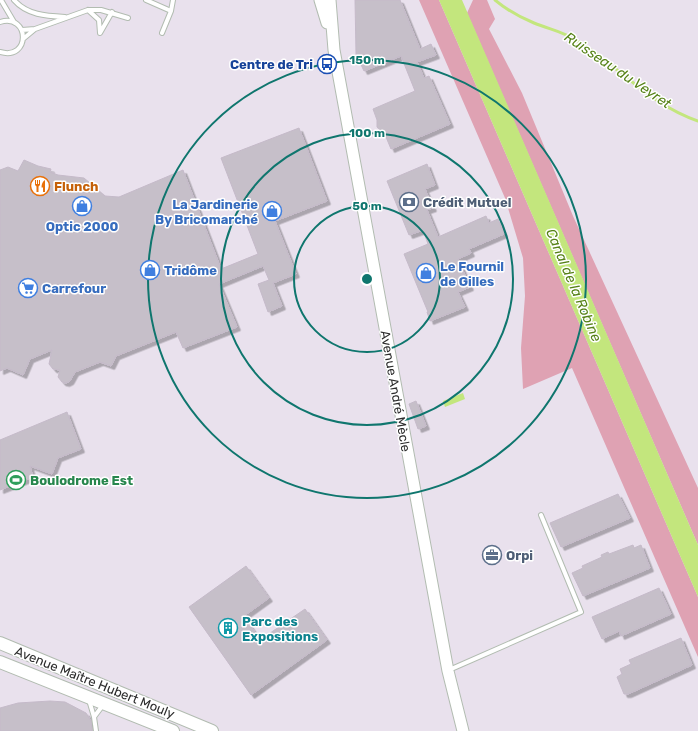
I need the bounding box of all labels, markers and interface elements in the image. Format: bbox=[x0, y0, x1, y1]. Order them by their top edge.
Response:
water label: Ruisseau du Veyret bbox=[561, 28, 675, 113]
bus stop icon: Centre de Tri bbox=[316, 53, 338, 75]
text: 150 m bbox=[349, 53, 385, 67]
place label: Centre de Tri bbox=[230, 57, 313, 72]
text: 100 m bbox=[349, 126, 385, 140]
restaurant icon: Flunch bbox=[29, 175, 51, 197]
place label: Flunch bbox=[54, 179, 99, 194]
bank icon: Crédit Mutuel bbox=[398, 191, 420, 213]
shop icon: Optic 2000 bbox=[71, 195, 93, 217]
place label: Crédit Mutuel bbox=[423, 195, 511, 210]
place label: La Jardinerie By Bricomarché bbox=[155, 197, 258, 227]
text: 50 m bbox=[352, 199, 382, 213]
shop icon: La Jardinerie By Bricomarché bbox=[261, 200, 283, 222]
place label: Optic 2000 bbox=[46, 219, 118, 234]
water label: Canal de la Robine bbox=[542, 226, 605, 344]
shop icon: Tridôme bbox=[139, 259, 161, 281]
place label: Le Fournil de Gilles bbox=[440, 259, 504, 289]
shop icon: Le Fournil de Gilles bbox=[415, 262, 437, 284]
place label: Tridôme bbox=[164, 263, 217, 278]
centre of rings bbox=[360, 272, 374, 286]
supermarket icon: Carrefour bbox=[17, 277, 39, 299]
place label: Carrefour bbox=[42, 281, 106, 296]
street label: Avenue André Mècle bbox=[377, 329, 414, 453]
sports icon: Boulodrome Est bbox=[5, 469, 27, 491]
place label: Boulodrome Est bbox=[30, 473, 133, 488]
office icon: Orpi bbox=[481, 544, 503, 566]
place label: Orpi bbox=[506, 548, 533, 563]
place label: Parc des Expositions bbox=[242, 614, 318, 644]
building icon: Parc des Expositions bbox=[217, 617, 239, 639]
street label: Avenue Maître Hubert Mouly bbox=[13, 643, 177, 721]

